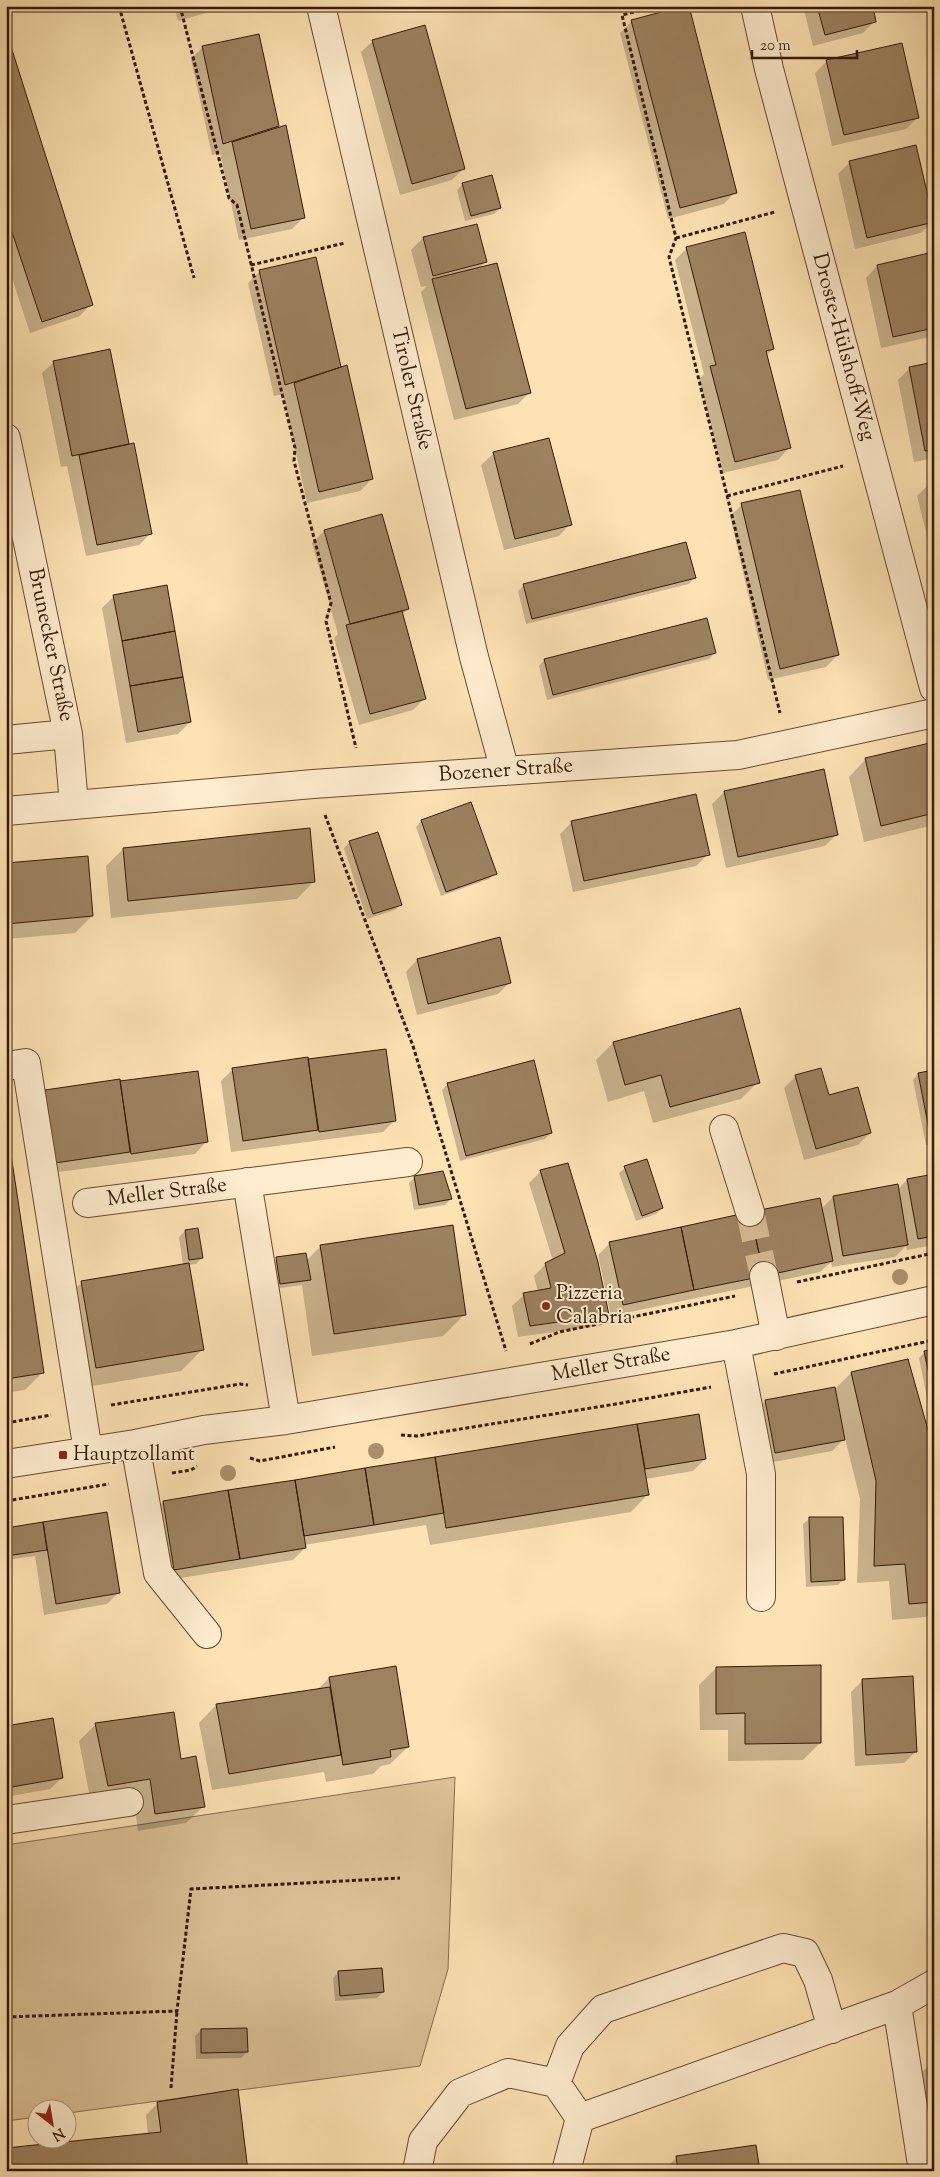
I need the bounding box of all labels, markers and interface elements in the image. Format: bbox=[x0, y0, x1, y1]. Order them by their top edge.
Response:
scale bar bbox=[752, 28, 858, 60]
text: 20 m bbox=[760, 36, 791, 57]
street label: Droste-Hülshoff-Weg bbox=[804, 250, 882, 444]
street label: Tiroler Straße bbox=[382, 325, 440, 453]
street label: Brunecker Straße bbox=[19, 566, 81, 724]
street label: Bozener Straße bbox=[438, 751, 574, 791]
street label: Meller Straße bbox=[105, 1171, 229, 1215]
place label: Pizzeria Calabria bbox=[556, 1279, 633, 1333]
marker: Pizzeria Calabria bbox=[540, 1300, 552, 1312]
street label: Meller Straße bbox=[549, 1340, 673, 1390]
place label: Hauptzollamt bbox=[73, 1440, 195, 1470]
marker: Hauptzollamt bbox=[57, 1449, 69, 1461]
north arrow bbox=[28, 2100, 78, 2150]
text: N bbox=[48, 2122, 68, 2145]

